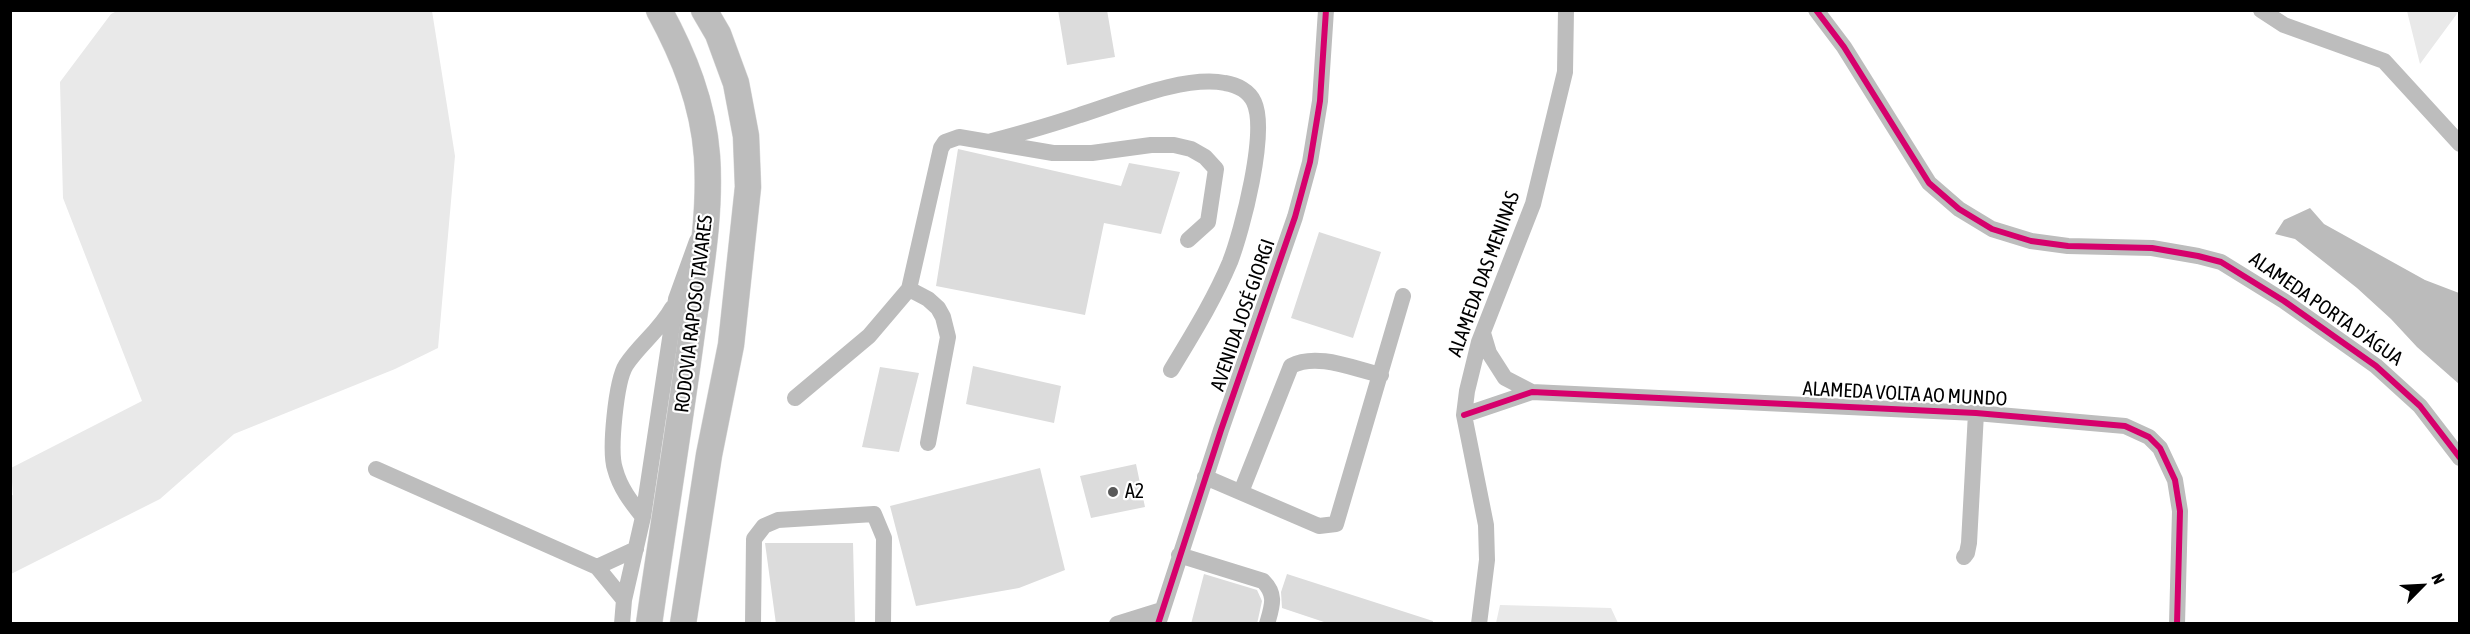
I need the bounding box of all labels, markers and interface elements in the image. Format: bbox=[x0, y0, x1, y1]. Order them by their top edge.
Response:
street label: ALAMEDA DAS MENINAS bbox=[1443, 188, 1525, 360]
street label: RODOVIA RAPOSO TAVARES bbox=[670, 214, 718, 414]
street label: AVENIDA JOSÉ GIORGI bbox=[1206, 236, 1280, 394]
street label: ALAMEDA PORTA D'ÁGUA bbox=[2245, 247, 2407, 371]
street label: ALAMEDA VOLTA AO MUNDO bbox=[1802, 377, 2008, 411]
place label: A2 bbox=[1125, 480, 1144, 504]
marker: A2 bbox=[1106, 485, 1120, 499]
north arrow bbox=[2392, 556, 2452, 616]
text: N bbox=[2428, 571, 2449, 587]

